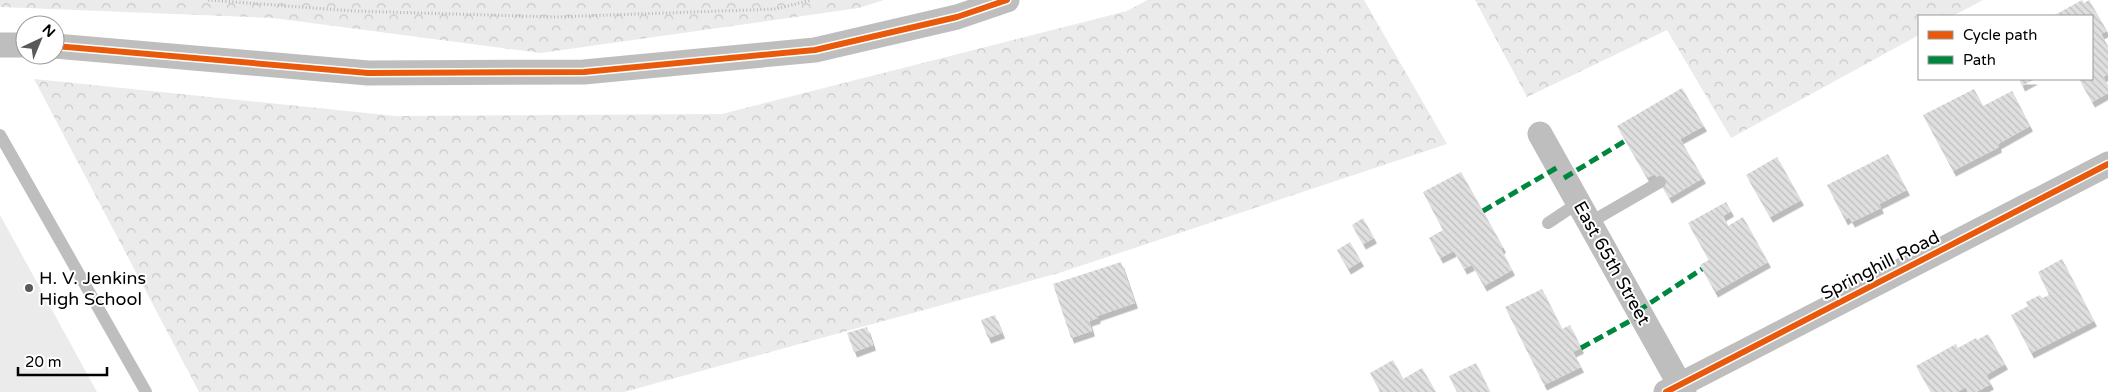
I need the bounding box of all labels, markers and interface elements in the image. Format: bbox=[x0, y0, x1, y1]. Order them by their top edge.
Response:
north arrow bbox=[15, 15, 65, 65]
legend bbox=[1918, 15, 2093, 80]
text: N bbox=[39, 21, 59, 41]
text: Cycle path bbox=[1963, 26, 2037, 44]
text: Path bbox=[1963, 51, 1996, 69]
street label: East 65th Street bbox=[1569, 197, 1655, 329]
street label: Springhill Road bbox=[1817, 226, 1943, 304]
place label: H. V. Jenkins High School bbox=[39, 267, 146, 310]
marker: H. V. Jenkins High School bbox=[23, 282, 35, 294]
scale bar bbox=[18, 344, 106, 376]
text: 20 m bbox=[25, 353, 62, 371]

